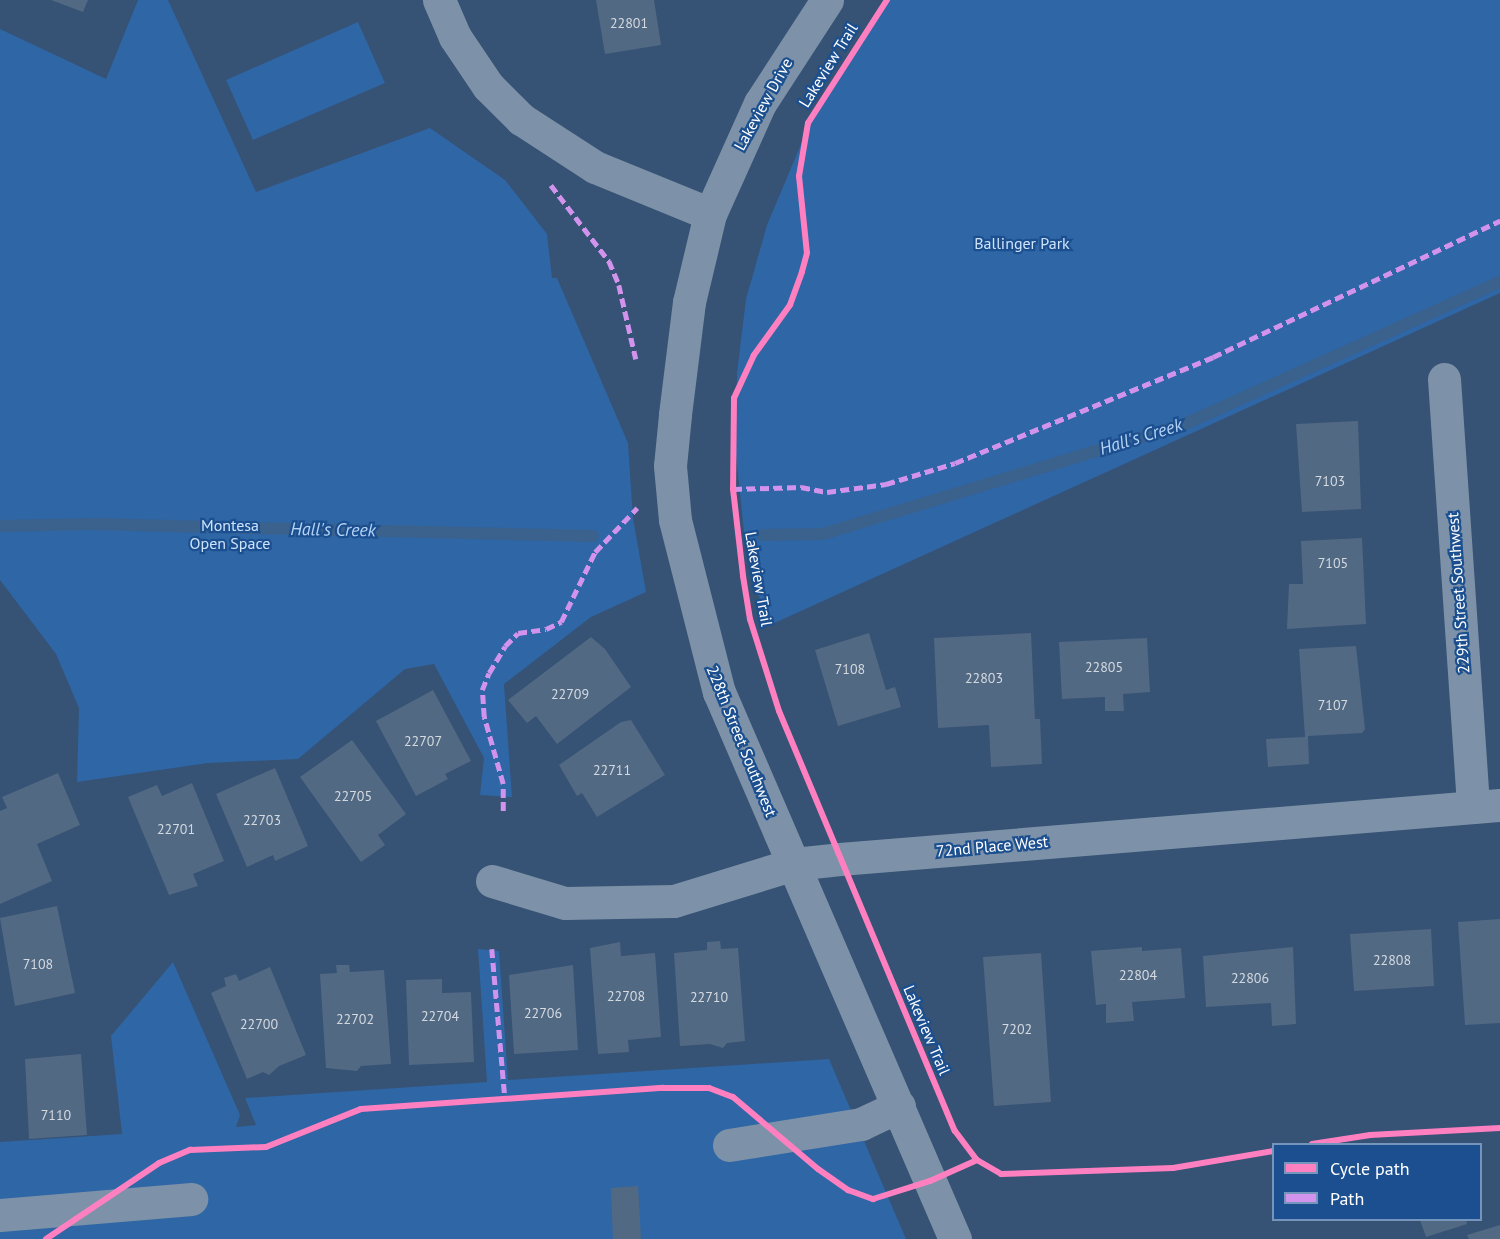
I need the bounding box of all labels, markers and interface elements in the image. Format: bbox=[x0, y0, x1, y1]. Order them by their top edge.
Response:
house number: 22801 bbox=[610, 15, 648, 31]
street label: Lakeview Trail bbox=[794, 19, 862, 111]
street label: Lakeview Drive bbox=[730, 54, 796, 154]
park label: Ballinger Park bbox=[974, 233, 1070, 253]
water label: Hall's Creek bbox=[1097, 414, 1185, 460]
house number: 7103 bbox=[1315, 473, 1345, 489]
street label: 229th Street Southwest bbox=[1443, 512, 1473, 674]
park label: Montesa Open Space bbox=[190, 515, 270, 553]
water label: Hall's Creek bbox=[290, 518, 376, 542]
street label: Lakeview Trail bbox=[741, 530, 777, 628]
house number: 7105 bbox=[1318, 555, 1348, 571]
house number: 22805 bbox=[1085, 659, 1123, 675]
house number: 7108 bbox=[835, 661, 865, 677]
street label: 228th Street Southwest bbox=[703, 663, 781, 819]
house number: 22803 bbox=[965, 670, 1003, 686]
house number: 22709 bbox=[551, 686, 589, 702]
house number: 7107 bbox=[1318, 697, 1348, 713]
house number: 22707 bbox=[404, 733, 442, 749]
house number: 22711 bbox=[593, 762, 631, 778]
house number: 22705 bbox=[334, 788, 372, 804]
house number: 22703 bbox=[243, 812, 281, 828]
house number: 22701 bbox=[157, 821, 195, 837]
street label: 72nd Place West bbox=[935, 832, 1049, 860]
house number: 22808 bbox=[1373, 952, 1411, 968]
house number: 7108 bbox=[23, 956, 53, 972]
house number: 22804 bbox=[1119, 967, 1157, 983]
house number: 22806 bbox=[1231, 970, 1269, 986]
street label: Lakeview Trail bbox=[899, 982, 955, 1078]
house number: 22708 bbox=[607, 988, 645, 1004]
house number: 22710 bbox=[690, 989, 728, 1005]
house number: 22706 bbox=[524, 1005, 562, 1021]
house number: 22704 bbox=[421, 1008, 459, 1024]
house number: 22702 bbox=[336, 1011, 374, 1027]
house number: 22700 bbox=[240, 1016, 278, 1032]
house number: 7202 bbox=[1002, 1021, 1032, 1037]
house number: 7110 bbox=[41, 1107, 71, 1123]
legend bbox=[1272, 1143, 1482, 1221]
text: Cycle path bbox=[1330, 1157, 1410, 1180]
text: Path bbox=[1330, 1187, 1364, 1210]

